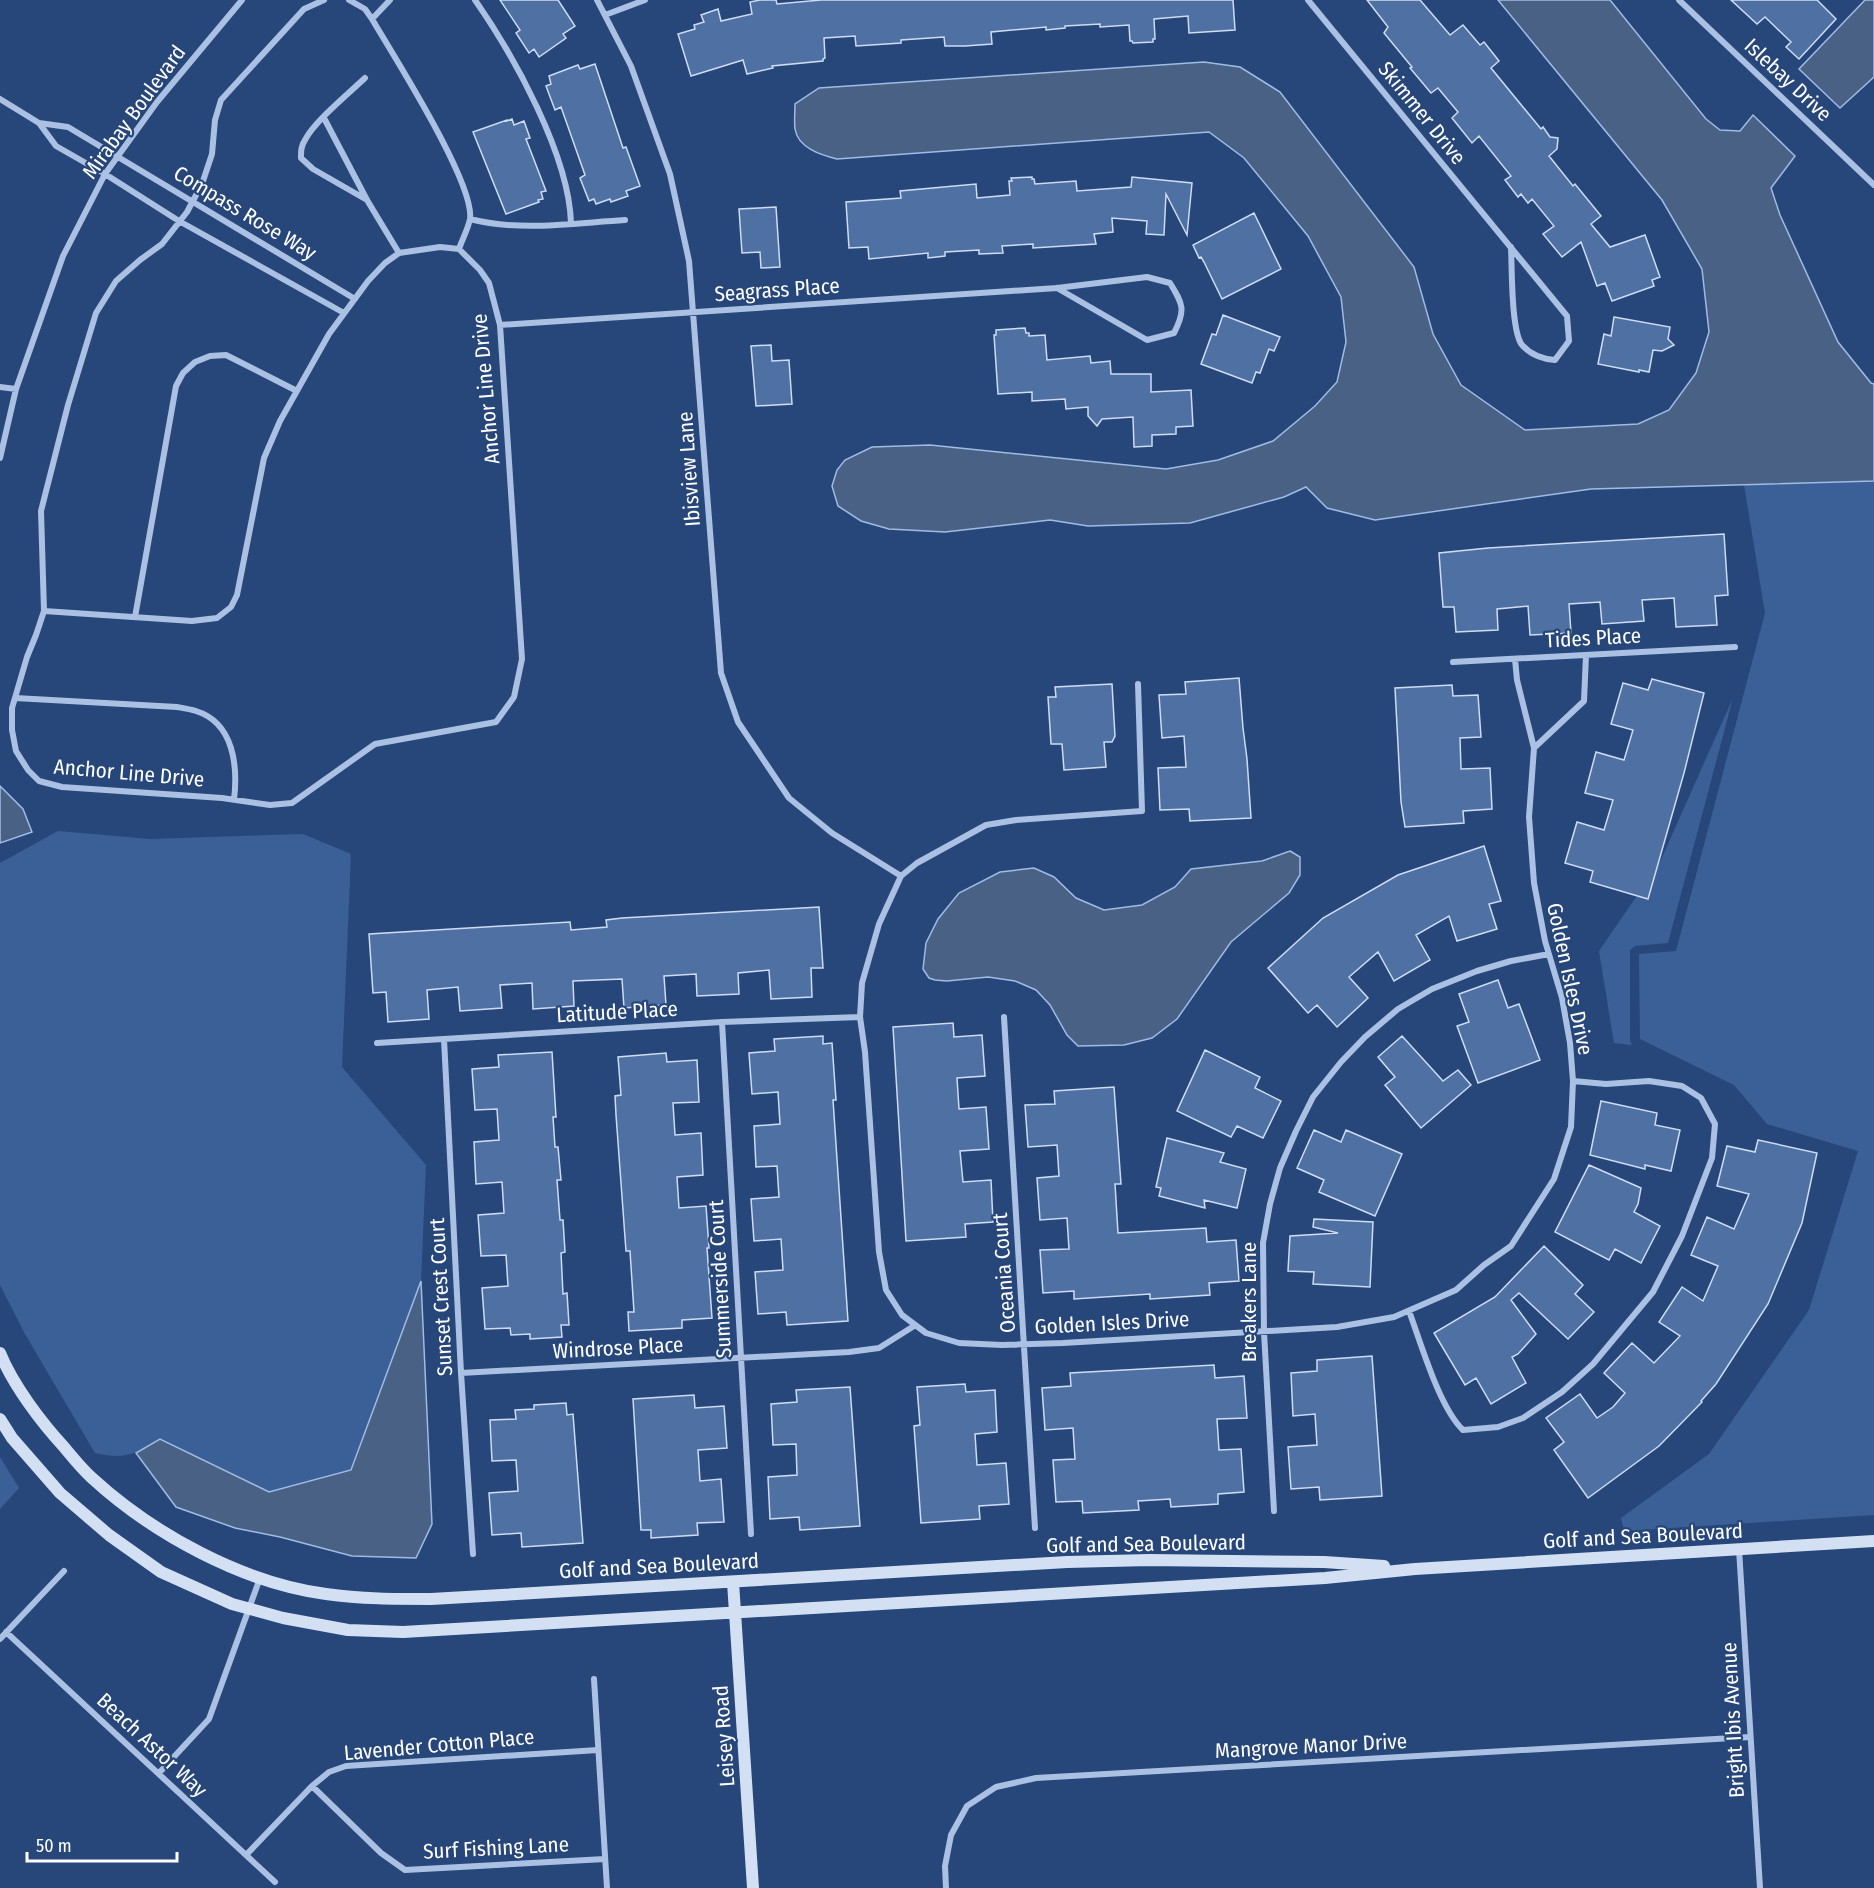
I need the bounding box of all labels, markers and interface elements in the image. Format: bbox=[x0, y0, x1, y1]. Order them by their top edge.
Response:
street label: Islebay Drive bbox=[1739, 33, 1837, 127]
street label: Mirabay Boulevard bbox=[77, 40, 191, 184]
street label: Skimmer Drive bbox=[1373, 56, 1471, 170]
street label: Compass Rose Way bbox=[169, 160, 322, 266]
street label: Seagrass Place bbox=[713, 273, 841, 307]
street label: Anchor Line Drive bbox=[466, 313, 506, 465]
street label: Ibisview Lane bbox=[672, 411, 706, 527]
street label: Tides Place bbox=[1544, 623, 1642, 653]
street label: Anchor Line Drive bbox=[53, 753, 205, 793]
street label: Golden Isles Drive bbox=[1541, 901, 1599, 1057]
street label: Latitude Place bbox=[556, 996, 678, 1028]
street label: Summerside Court bbox=[703, 1199, 737, 1359]
street label: Oceania Court bbox=[987, 1212, 1021, 1334]
street label: Sunset Crest Court bbox=[424, 1217, 458, 1377]
street label: Breakers Lane bbox=[1236, 1242, 1262, 1362]
street label: Golden Isles Drive bbox=[1034, 1306, 1190, 1340]
street label: Windrose Place bbox=[552, 1332, 684, 1364]
street label: Golf and Sea Boulevard bbox=[1542, 1518, 1744, 1554]
street label: Golf and Sea Boulevard bbox=[1046, 1529, 1246, 1559]
street label: Golf and Sea Boulevard bbox=[558, 1548, 760, 1584]
street label: Bright Ibis Avenue bbox=[1716, 1642, 1750, 1798]
street label: Leisey Road bbox=[707, 1684, 741, 1788]
street label: Beach Astor Way bbox=[91, 1687, 213, 1803]
street label: Lavender Cotton Place bbox=[343, 1724, 535, 1766]
street label: Mangrove Manor Drive bbox=[1214, 1728, 1408, 1764]
scale bar bbox=[27, 1825, 177, 1863]
street label: Surf Fishing Lane bbox=[422, 1831, 570, 1865]
text: 50 m bbox=[36, 1835, 72, 1857]

